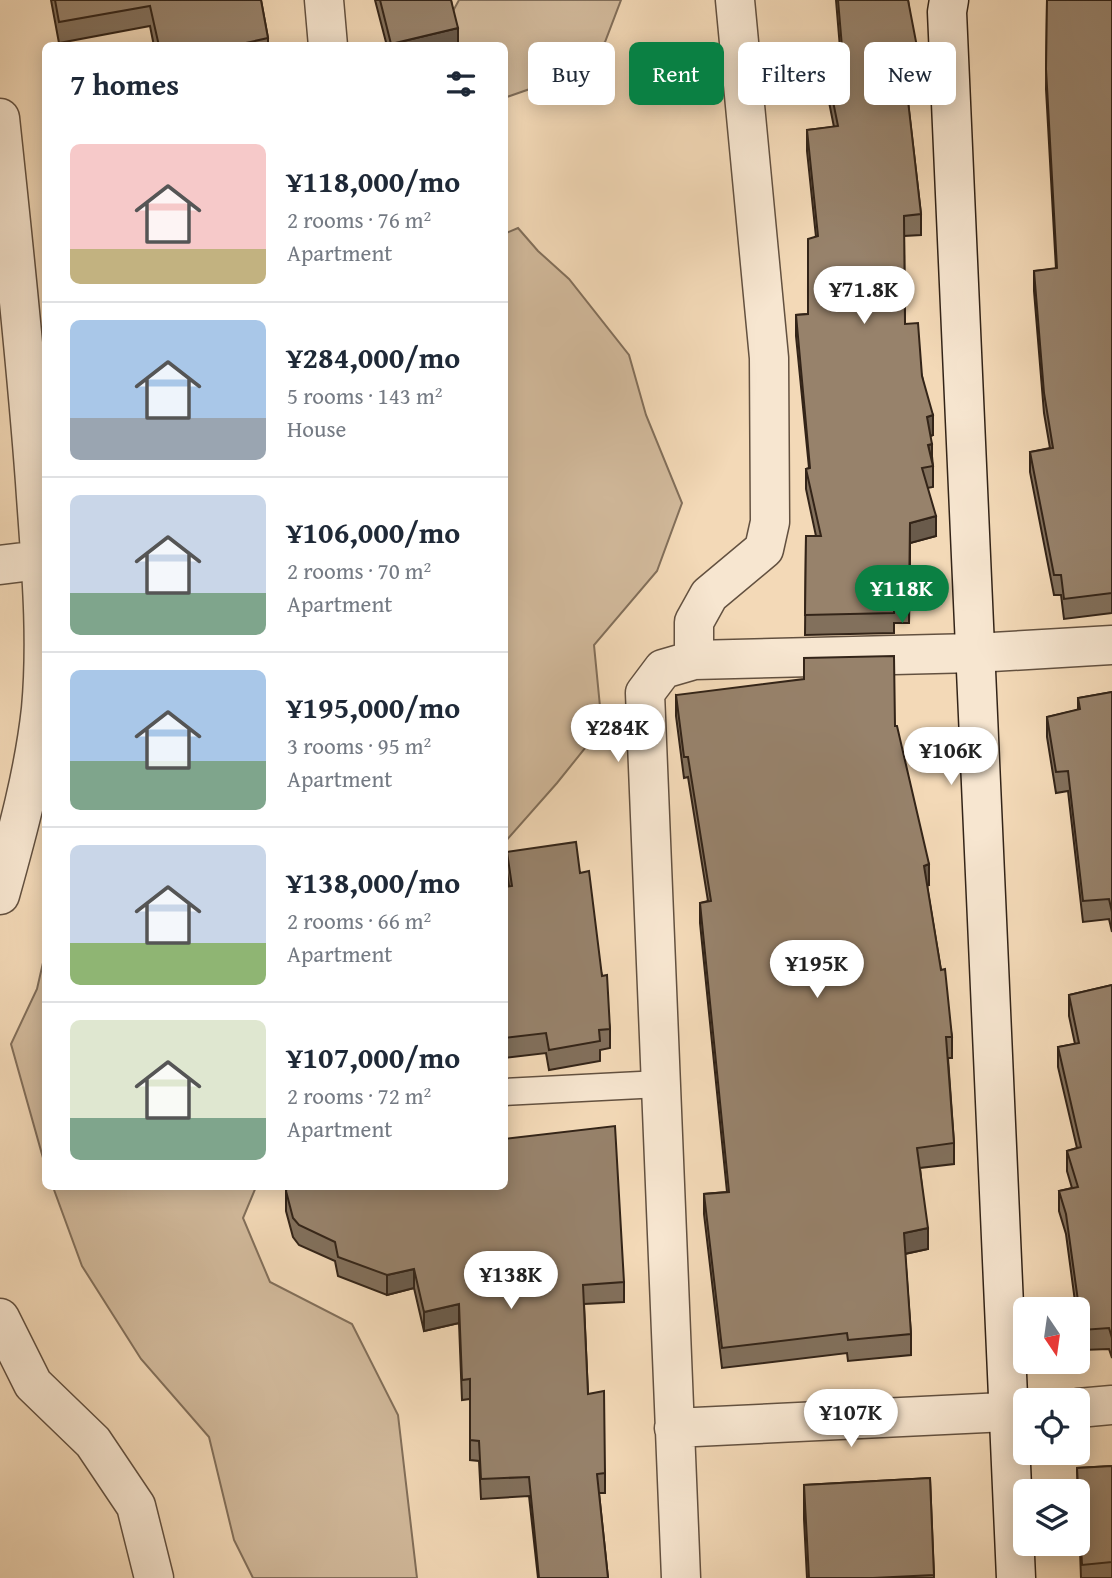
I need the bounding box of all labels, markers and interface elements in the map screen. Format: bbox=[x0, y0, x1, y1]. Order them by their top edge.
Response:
chip: Buy bbox=[528, 42, 615, 105]
chip: Rent bbox=[629, 42, 724, 105]
chip: Filters bbox=[738, 42, 850, 105]
chip: New bbox=[864, 42, 956, 105]
text: 7 homes bbox=[70, 62, 179, 106]
icon: filters bbox=[442, 65, 480, 103]
text: ¥118,000/mo bbox=[287, 159, 460, 203]
icon: home bbox=[126, 172, 210, 256]
text: 2 rooms · 76 m² bbox=[287, 203, 431, 236]
text: Apartment bbox=[287, 236, 392, 269]
pin: ¥71.8K bbox=[807, 266, 921, 326]
text: ¥71.8K bbox=[830, 272, 898, 305]
text: ¥284,000/mo bbox=[287, 335, 460, 379]
icon: home bbox=[126, 348, 210, 432]
text: 5 rooms · 143 m² bbox=[287, 379, 442, 412]
text: House bbox=[287, 412, 346, 445]
text: ¥106,000/mo bbox=[287, 510, 460, 554]
icon: home bbox=[126, 523, 210, 607]
text: 2 rooms · 70 m² bbox=[287, 554, 431, 587]
pin: ¥118K bbox=[853, 566, 951, 625]
text: ¥118K bbox=[871, 571, 933, 604]
text: Apartment bbox=[287, 587, 392, 620]
text: ¥195,000/mo bbox=[287, 685, 460, 729]
icon: home bbox=[126, 698, 210, 782]
pin: ¥284K bbox=[569, 704, 667, 764]
text: ¥284K bbox=[587, 710, 649, 743]
pin: ¥106K bbox=[902, 728, 1000, 787]
text: 3 rooms · 95 m² bbox=[287, 729, 431, 762]
text: ¥106K bbox=[920, 733, 982, 766]
text: Apartment bbox=[287, 762, 392, 795]
text: ¥138,000/mo bbox=[287, 860, 460, 904]
icon: home bbox=[126, 873, 210, 957]
text: 2 rooms · 66 m² bbox=[287, 904, 431, 937]
text: Apartment bbox=[287, 937, 392, 970]
pin: ¥195K bbox=[768, 940, 866, 1000]
text: ¥195K bbox=[786, 946, 848, 979]
text: ¥107,000/mo bbox=[287, 1035, 460, 1079]
icon: home bbox=[126, 1048, 210, 1132]
text: 2 rooms · 72 m² bbox=[287, 1079, 431, 1112]
text: Apartment bbox=[287, 1112, 392, 1145]
pin: ¥138K bbox=[462, 1252, 560, 1311]
text: ¥138K bbox=[480, 1257, 542, 1290]
north arrow bbox=[1013, 1297, 1090, 1374]
map controls bbox=[1013, 1297, 1090, 1556]
button: locate bbox=[1013, 1388, 1090, 1465]
pin: ¥107K bbox=[802, 1390, 900, 1449]
text: ¥107K bbox=[820, 1395, 882, 1428]
button: layers bbox=[1013, 1479, 1090, 1556]

